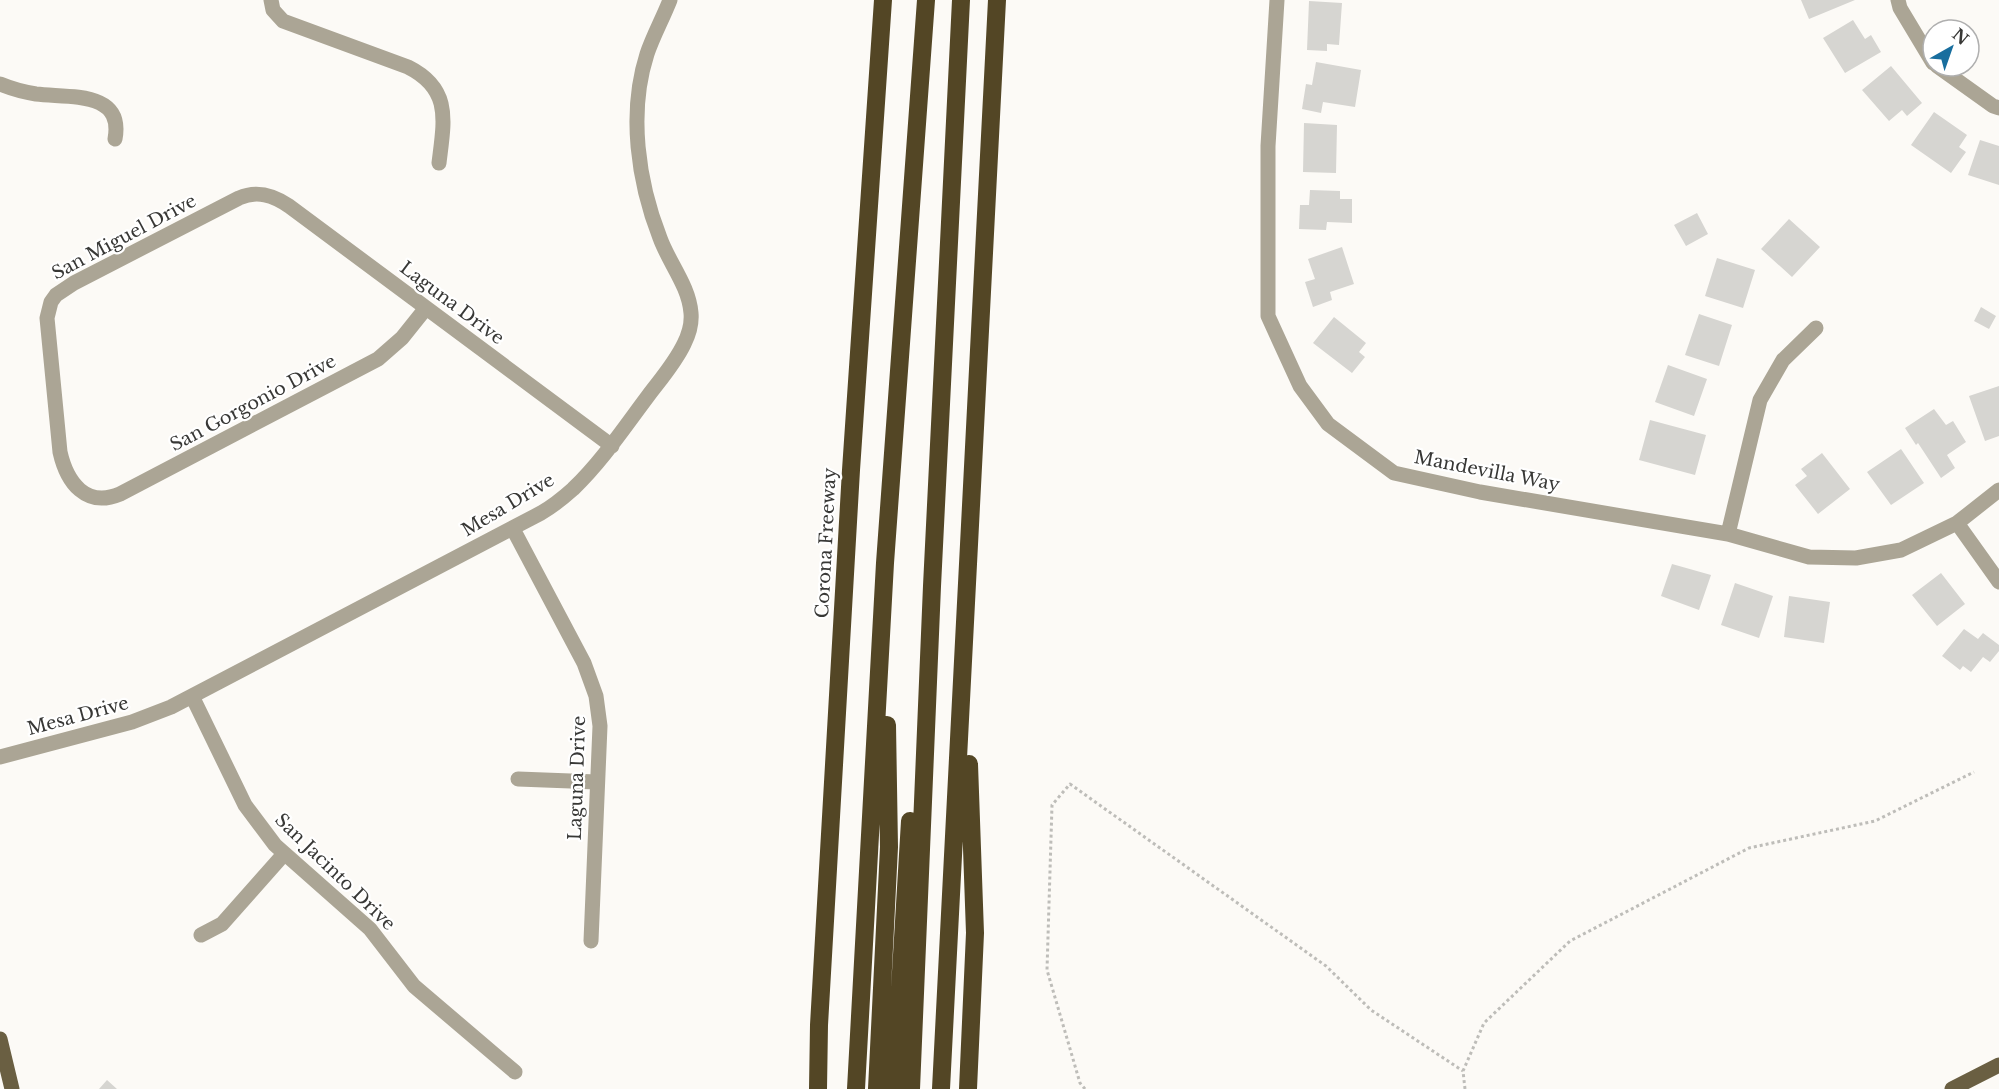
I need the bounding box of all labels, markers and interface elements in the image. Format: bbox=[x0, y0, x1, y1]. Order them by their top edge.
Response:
north arrow bbox=[1921, 18, 1981, 78]
text: N bbox=[1948, 24, 1973, 49]
street label: San Miguel Drive bbox=[48, 190, 200, 284]
street label: Laguna Drive bbox=[396, 257, 508, 349]
street label: San Gorgonio Drive bbox=[166, 350, 340, 456]
street label: Mandevilla Way bbox=[1412, 446, 1562, 496]
street label: Corona Freeway bbox=[811, 467, 841, 619]
street label: Mesa Drive bbox=[458, 469, 558, 541]
street label: Mesa Drive bbox=[25, 692, 131, 740]
street label: Laguna Drive bbox=[564, 715, 590, 841]
street label: San Jacinto Drive bbox=[270, 809, 400, 935]

